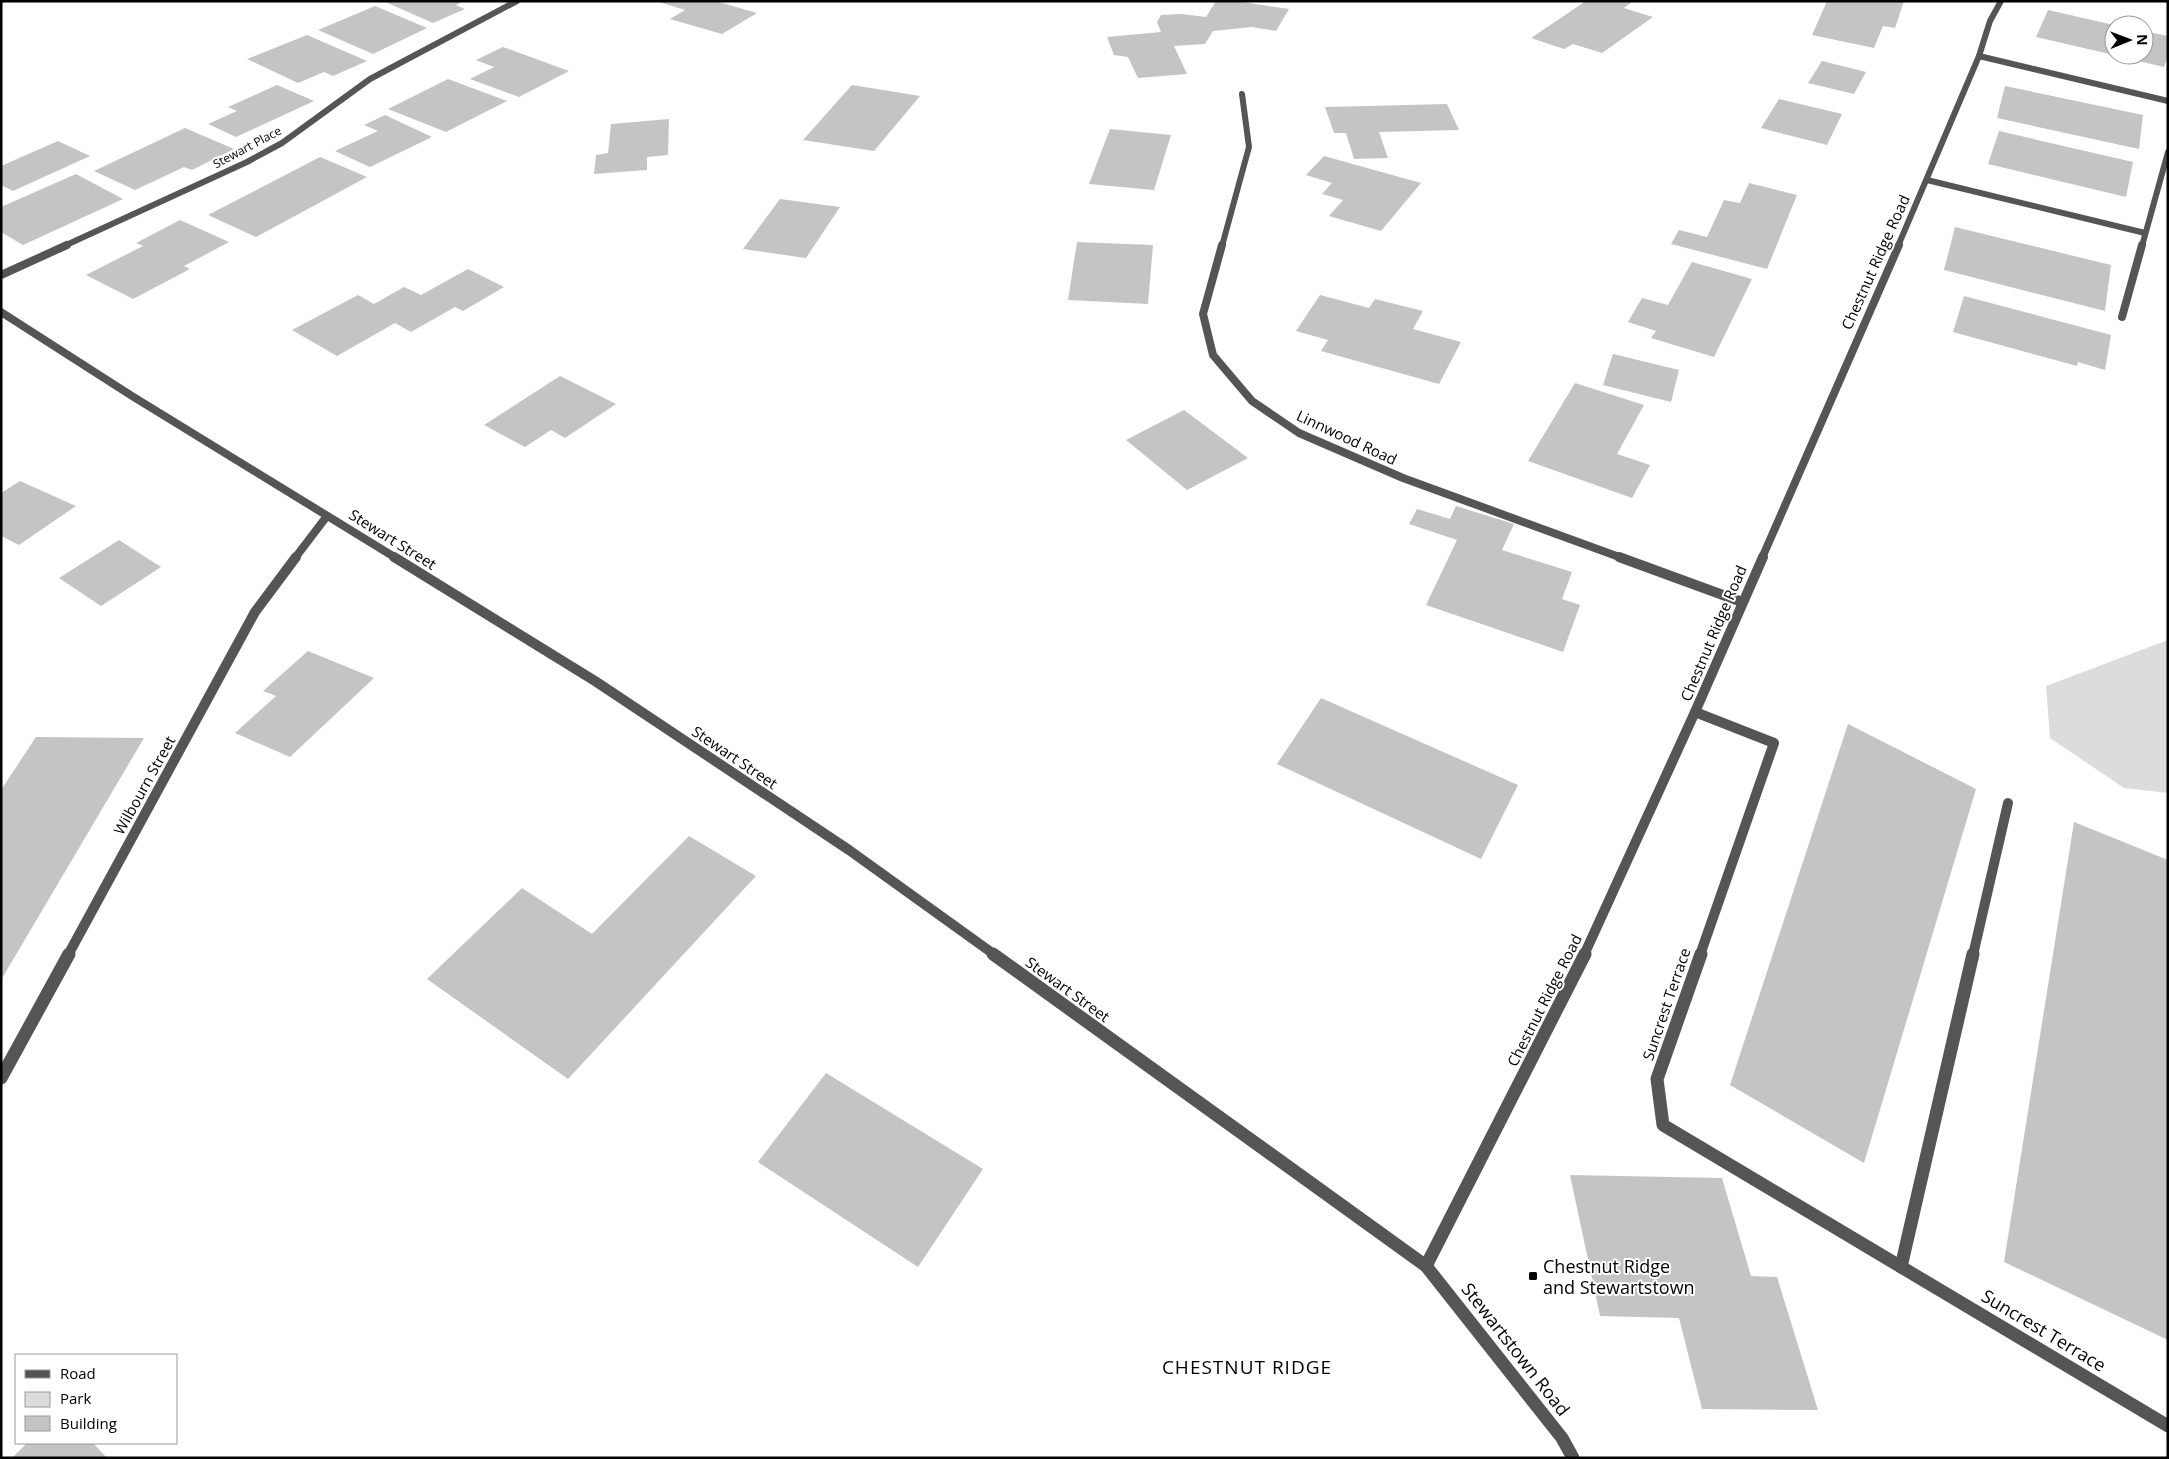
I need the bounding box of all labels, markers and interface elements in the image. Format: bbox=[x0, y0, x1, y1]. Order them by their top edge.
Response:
north arrow bbox=[2104, 15, 2154, 65]
text: N bbox=[2133, 34, 2152, 46]
street label: Stewart Place bbox=[210, 122, 284, 172]
street label: Chestnut Ridge Road bbox=[1836, 191, 1914, 333]
street label: Linnwood Road bbox=[1294, 405, 1400, 469]
street label: Stewart Street bbox=[346, 504, 440, 574]
street label: Chestnut Ridge Road bbox=[1675, 562, 1751, 704]
street label: Stewart Street bbox=[688, 721, 782, 793]
street label: Wilbourn Street bbox=[109, 732, 179, 838]
street label: Chestnut Ridge Road bbox=[1502, 931, 1586, 1069]
street label: Suncrest Terrace bbox=[1637, 945, 1695, 1063]
street label: Stewart Street bbox=[1022, 952, 1114, 1026]
place label: Chestnut Ridge and Stewartstown bbox=[1543, 1254, 1695, 1299]
marker: Chestnut Ridge and Stewartstown bbox=[1527, 1270, 1539, 1282]
street label: Stewartstown Road bbox=[1457, 1278, 1575, 1420]
street label: Suncrest Terrace bbox=[1977, 1283, 2111, 1377]
legend bbox=[15, 1354, 178, 1444]
district label: CHESTNUT RIDGE bbox=[1162, 1354, 1332, 1380]
text: Road bbox=[60, 1363, 96, 1383]
text: Park bbox=[60, 1388, 91, 1408]
text: Building bbox=[60, 1413, 117, 1433]

